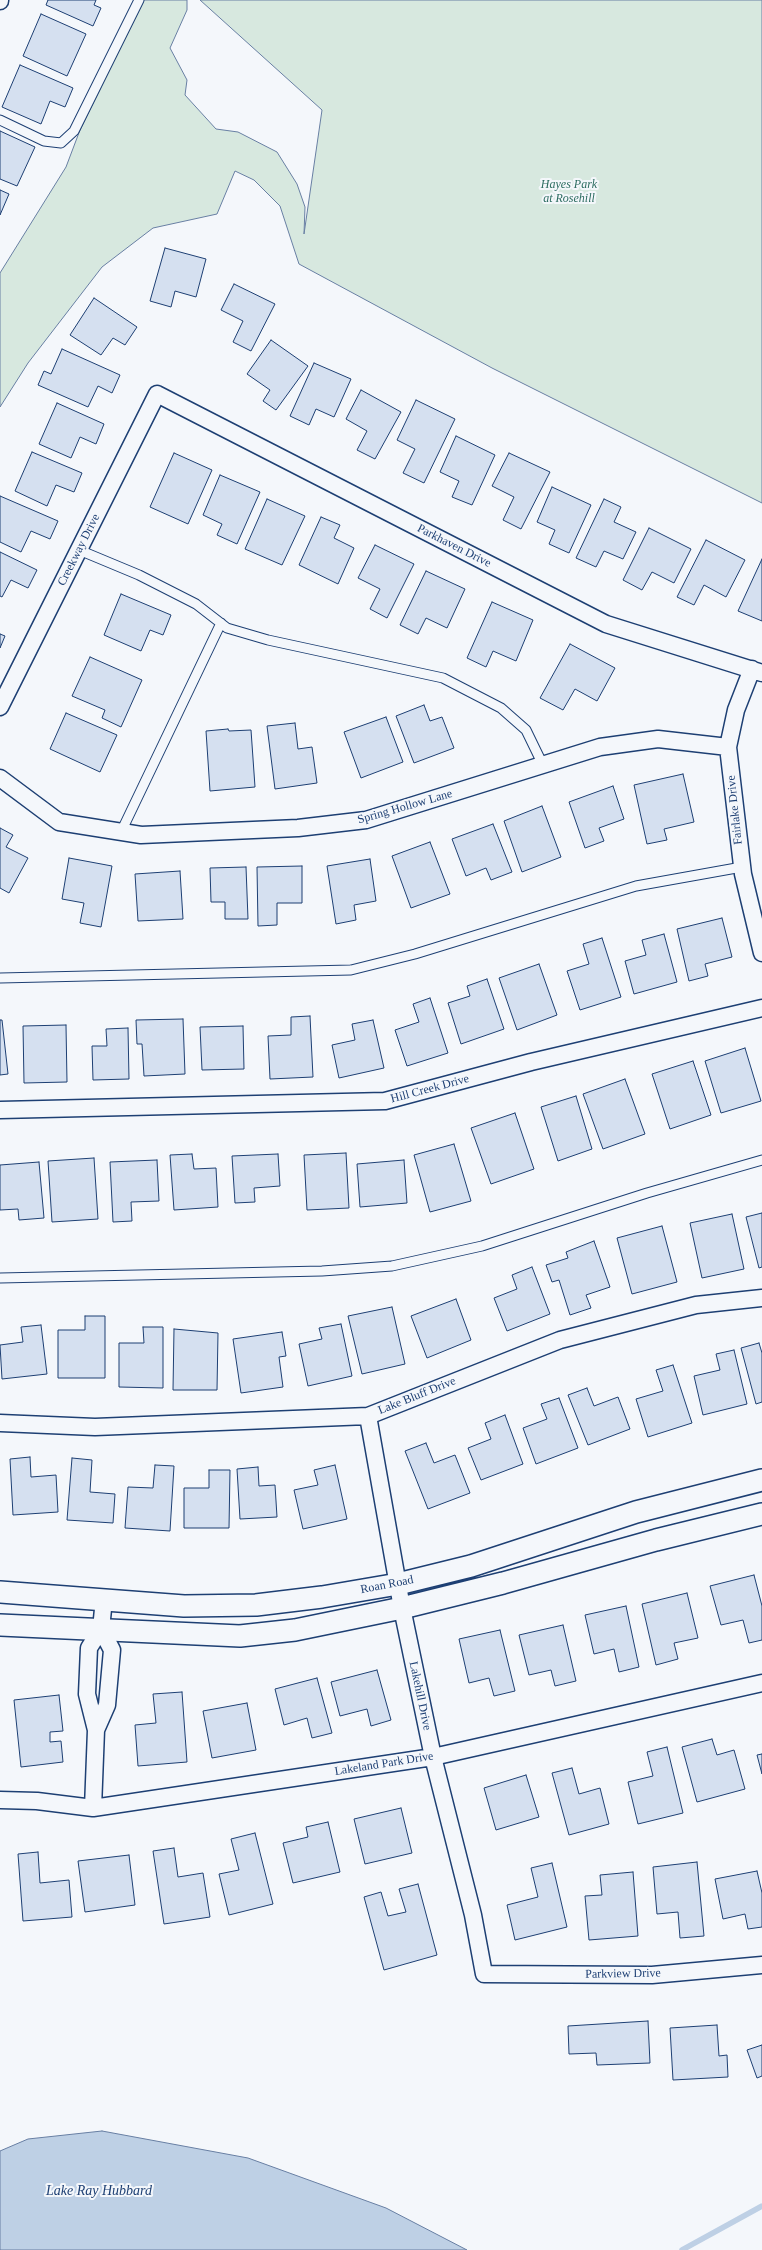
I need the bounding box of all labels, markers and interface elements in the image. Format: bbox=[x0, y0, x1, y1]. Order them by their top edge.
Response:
park label: Hayes Park at Rosehill bbox=[541, 178, 597, 206]
street label: Creekway Drive bbox=[55, 512, 103, 588]
street label: Parkhaven Drive bbox=[415, 521, 493, 571]
street label: Fairlake Drive bbox=[724, 775, 746, 845]
street label: Spring Hollow Lane bbox=[356, 787, 454, 827]
street label: Hill Creek Drive bbox=[389, 1072, 471, 1106]
street label: Lake Bluff Drive bbox=[376, 1374, 458, 1418]
street label: Roan Road bbox=[359, 1573, 415, 1597]
street label: Lakehill Drive bbox=[406, 1660, 434, 1732]
street label: Lakeland Park Drive bbox=[334, 1749, 434, 1779]
street label: Parkview Drive bbox=[585, 1966, 661, 1982]
water label: Lake Ray Hubbard bbox=[46, 2183, 152, 2199]

